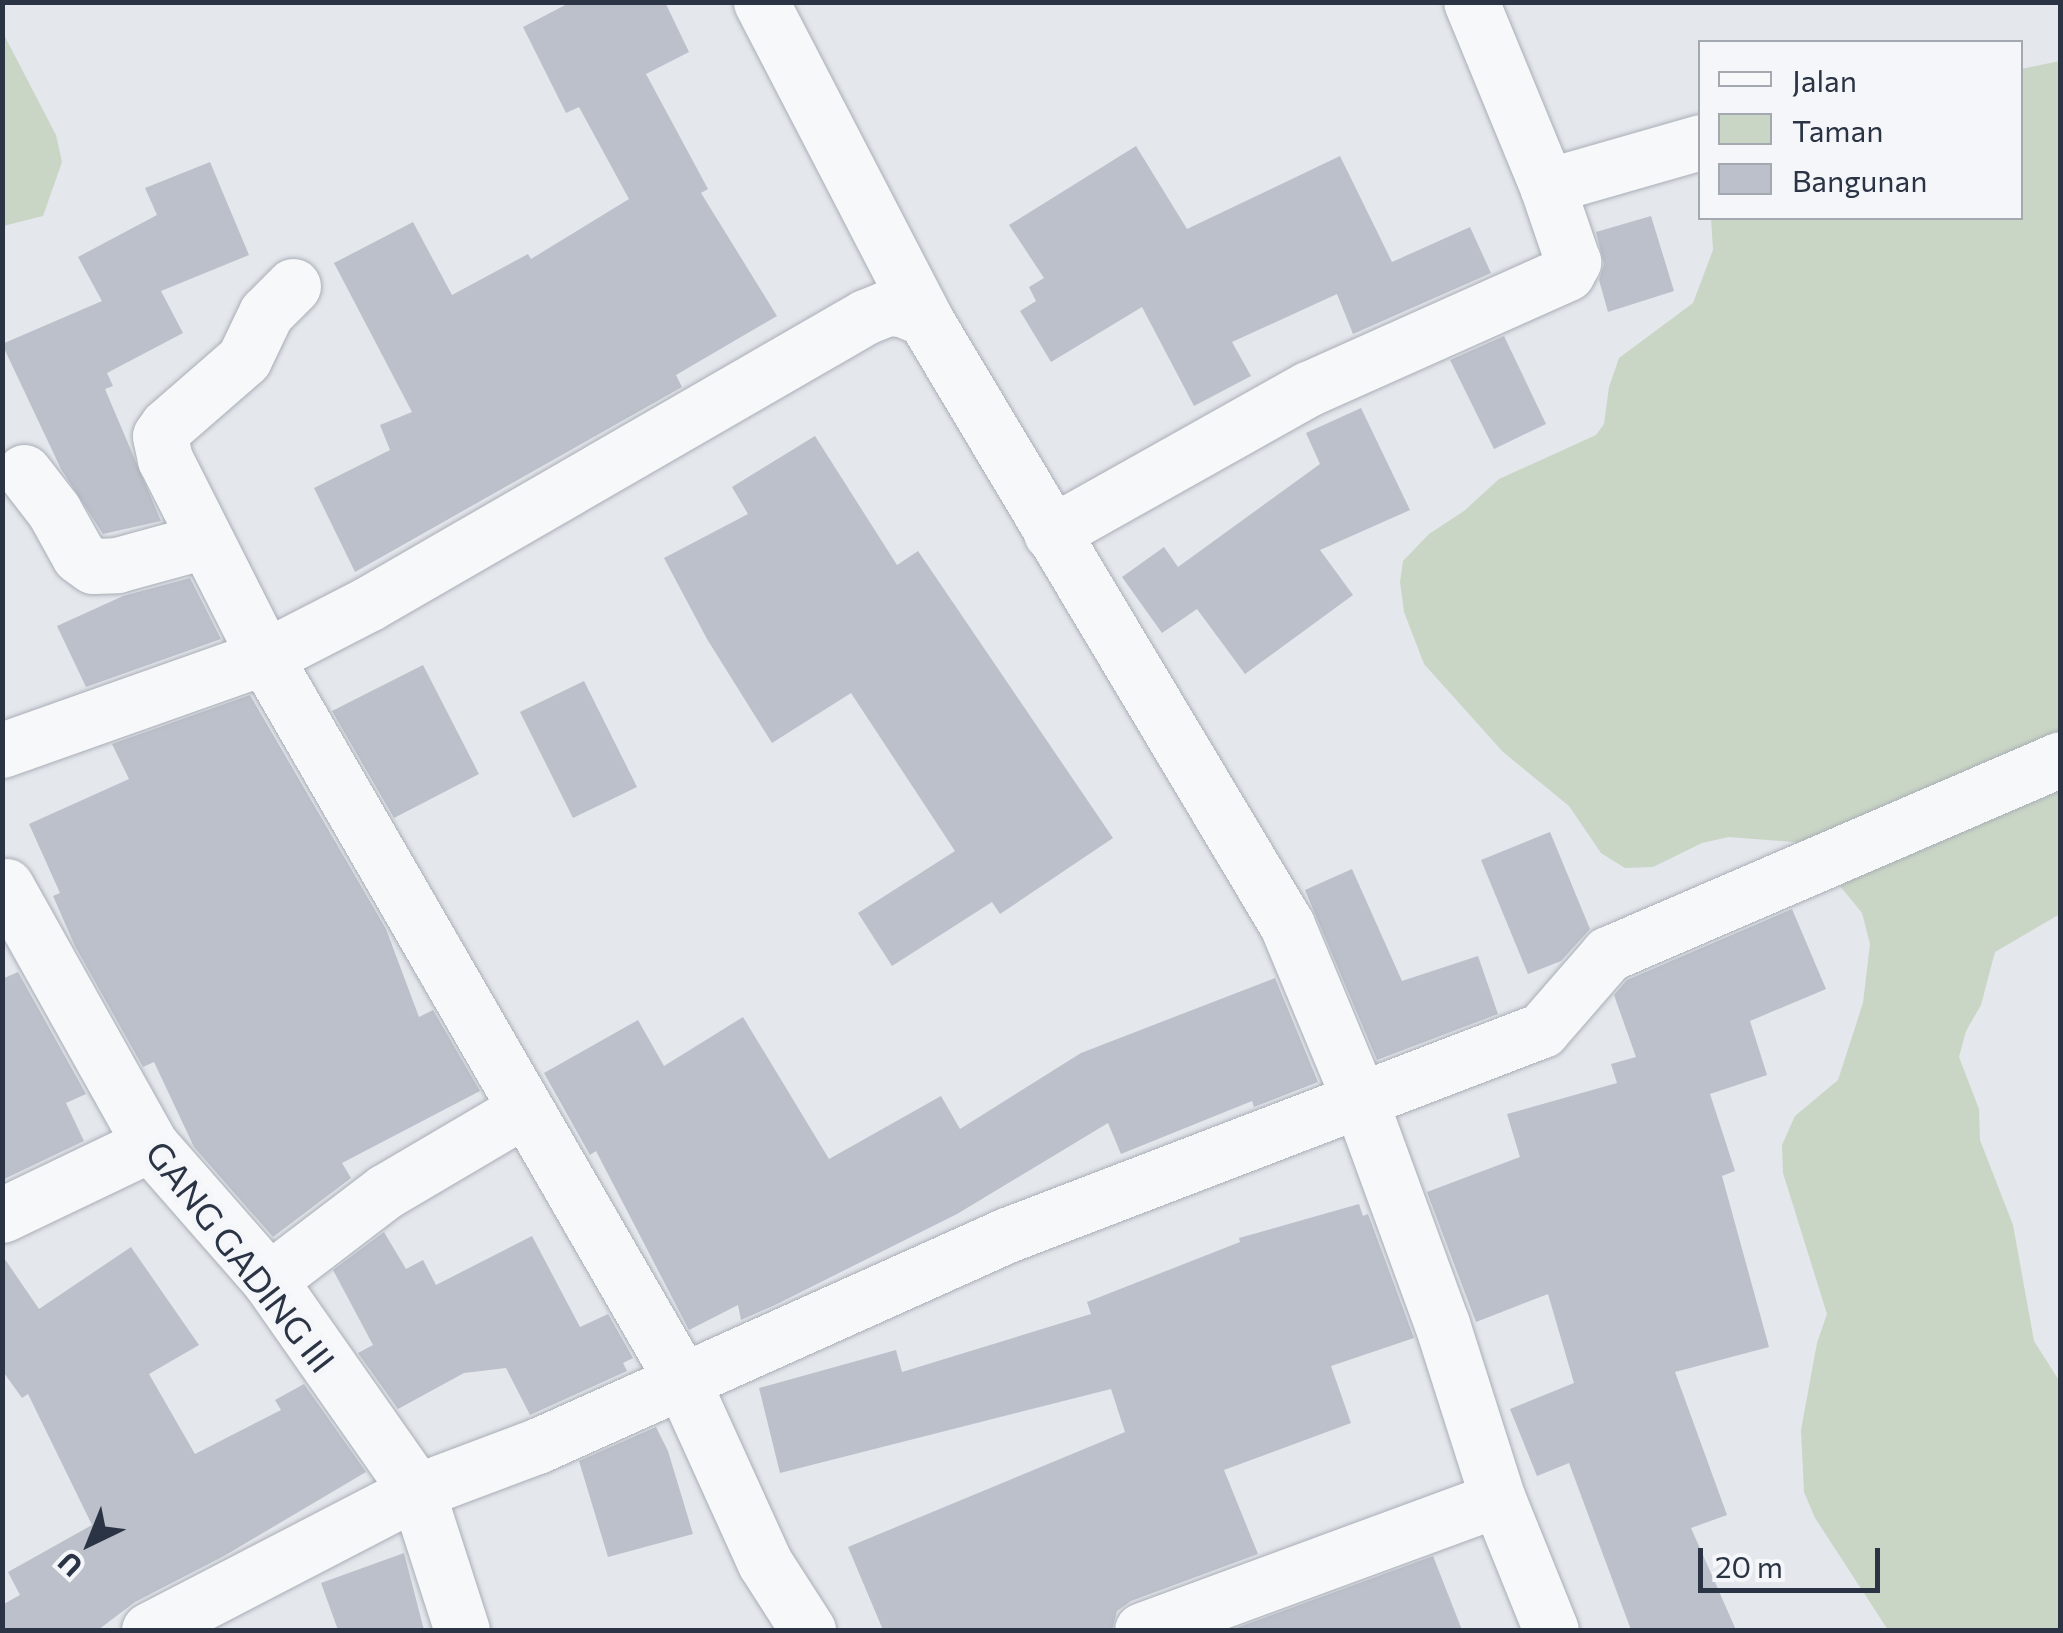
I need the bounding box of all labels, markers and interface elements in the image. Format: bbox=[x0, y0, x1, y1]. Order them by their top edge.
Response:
legend bbox=[1698, 40, 2023, 220]
text: Jalan bbox=[1792, 61, 1857, 98]
text: Taman bbox=[1792, 111, 1883, 148]
text: Bangunan bbox=[1792, 161, 1927, 198]
street label: GANG GADING III bbox=[138, 1132, 344, 1380]
north arrow bbox=[40, 1493, 140, 1593]
scale bar bbox=[1703, 1528, 1886, 1590]
text: U bbox=[50, 1546, 89, 1584]
text: 20 m bbox=[1715, 1547, 1783, 1584]

